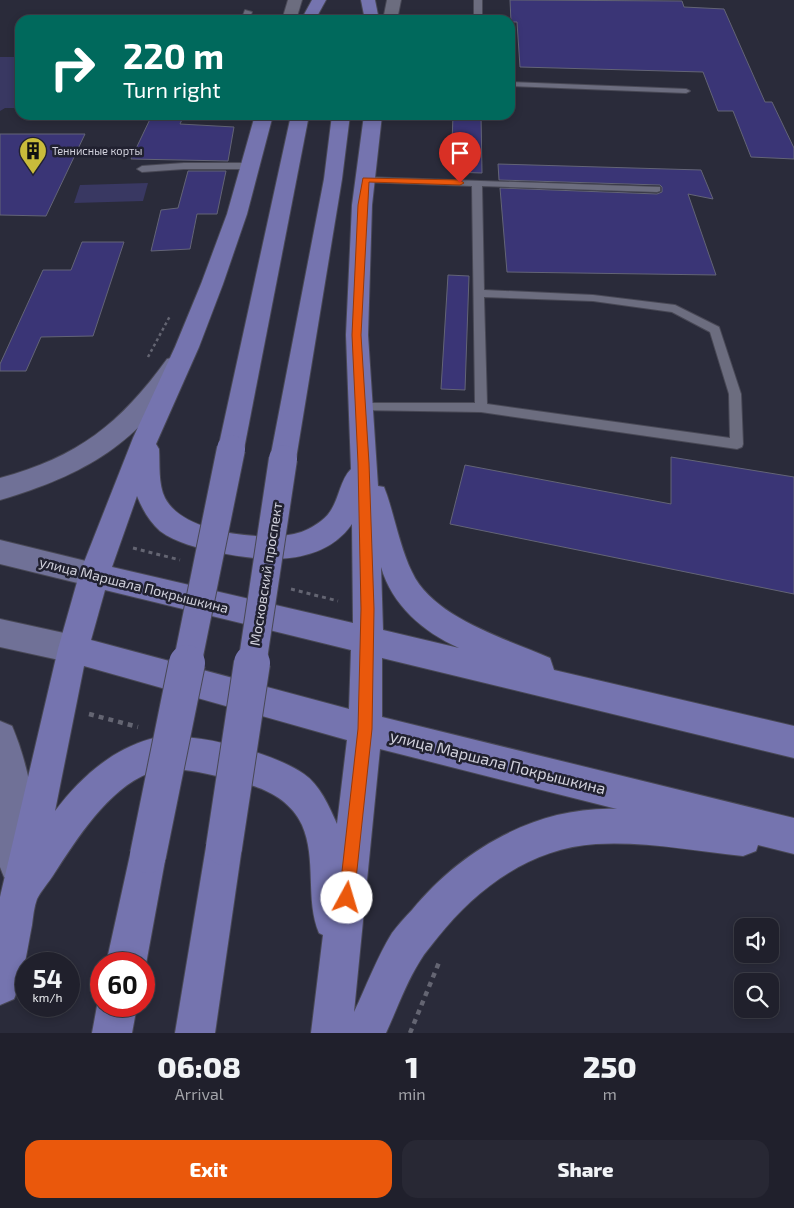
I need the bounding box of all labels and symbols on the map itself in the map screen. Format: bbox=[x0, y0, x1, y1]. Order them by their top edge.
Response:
pin bbox=[439, 132, 481, 183]
building icon: Теннисные корты bbox=[18, 136, 48, 175]
place label: Теннисные корты bbox=[52, 144, 142, 157]
street label: Московский проспект bbox=[246, 501, 285, 647]
street label: улица Маршала Покрышкина bbox=[38, 553, 230, 616]
street label: улица Маршала Покрышкина bbox=[388, 725, 608, 799]
position arrow bbox=[320, 871, 372, 923]
speed limit sign: 60 bbox=[90, 952, 155, 1017]

